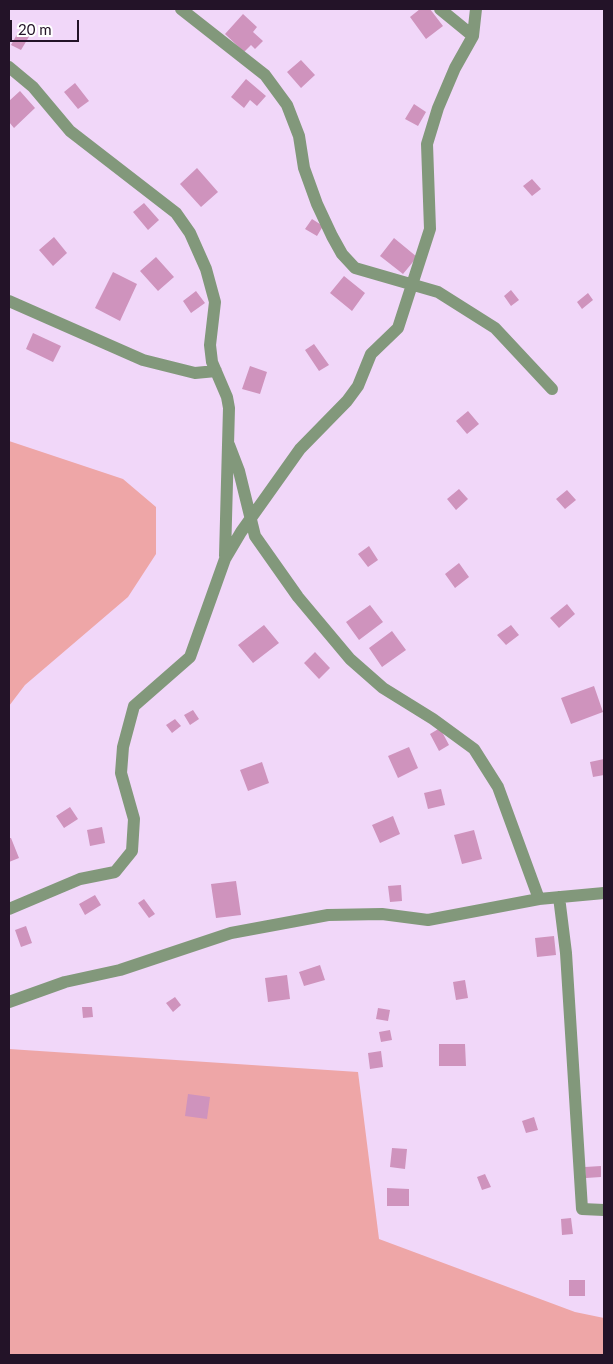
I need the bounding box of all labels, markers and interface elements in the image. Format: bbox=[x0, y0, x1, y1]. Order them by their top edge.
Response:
scale bar bbox=[12, 10, 81, 42]
text: 20 m bbox=[18, 20, 52, 38]

